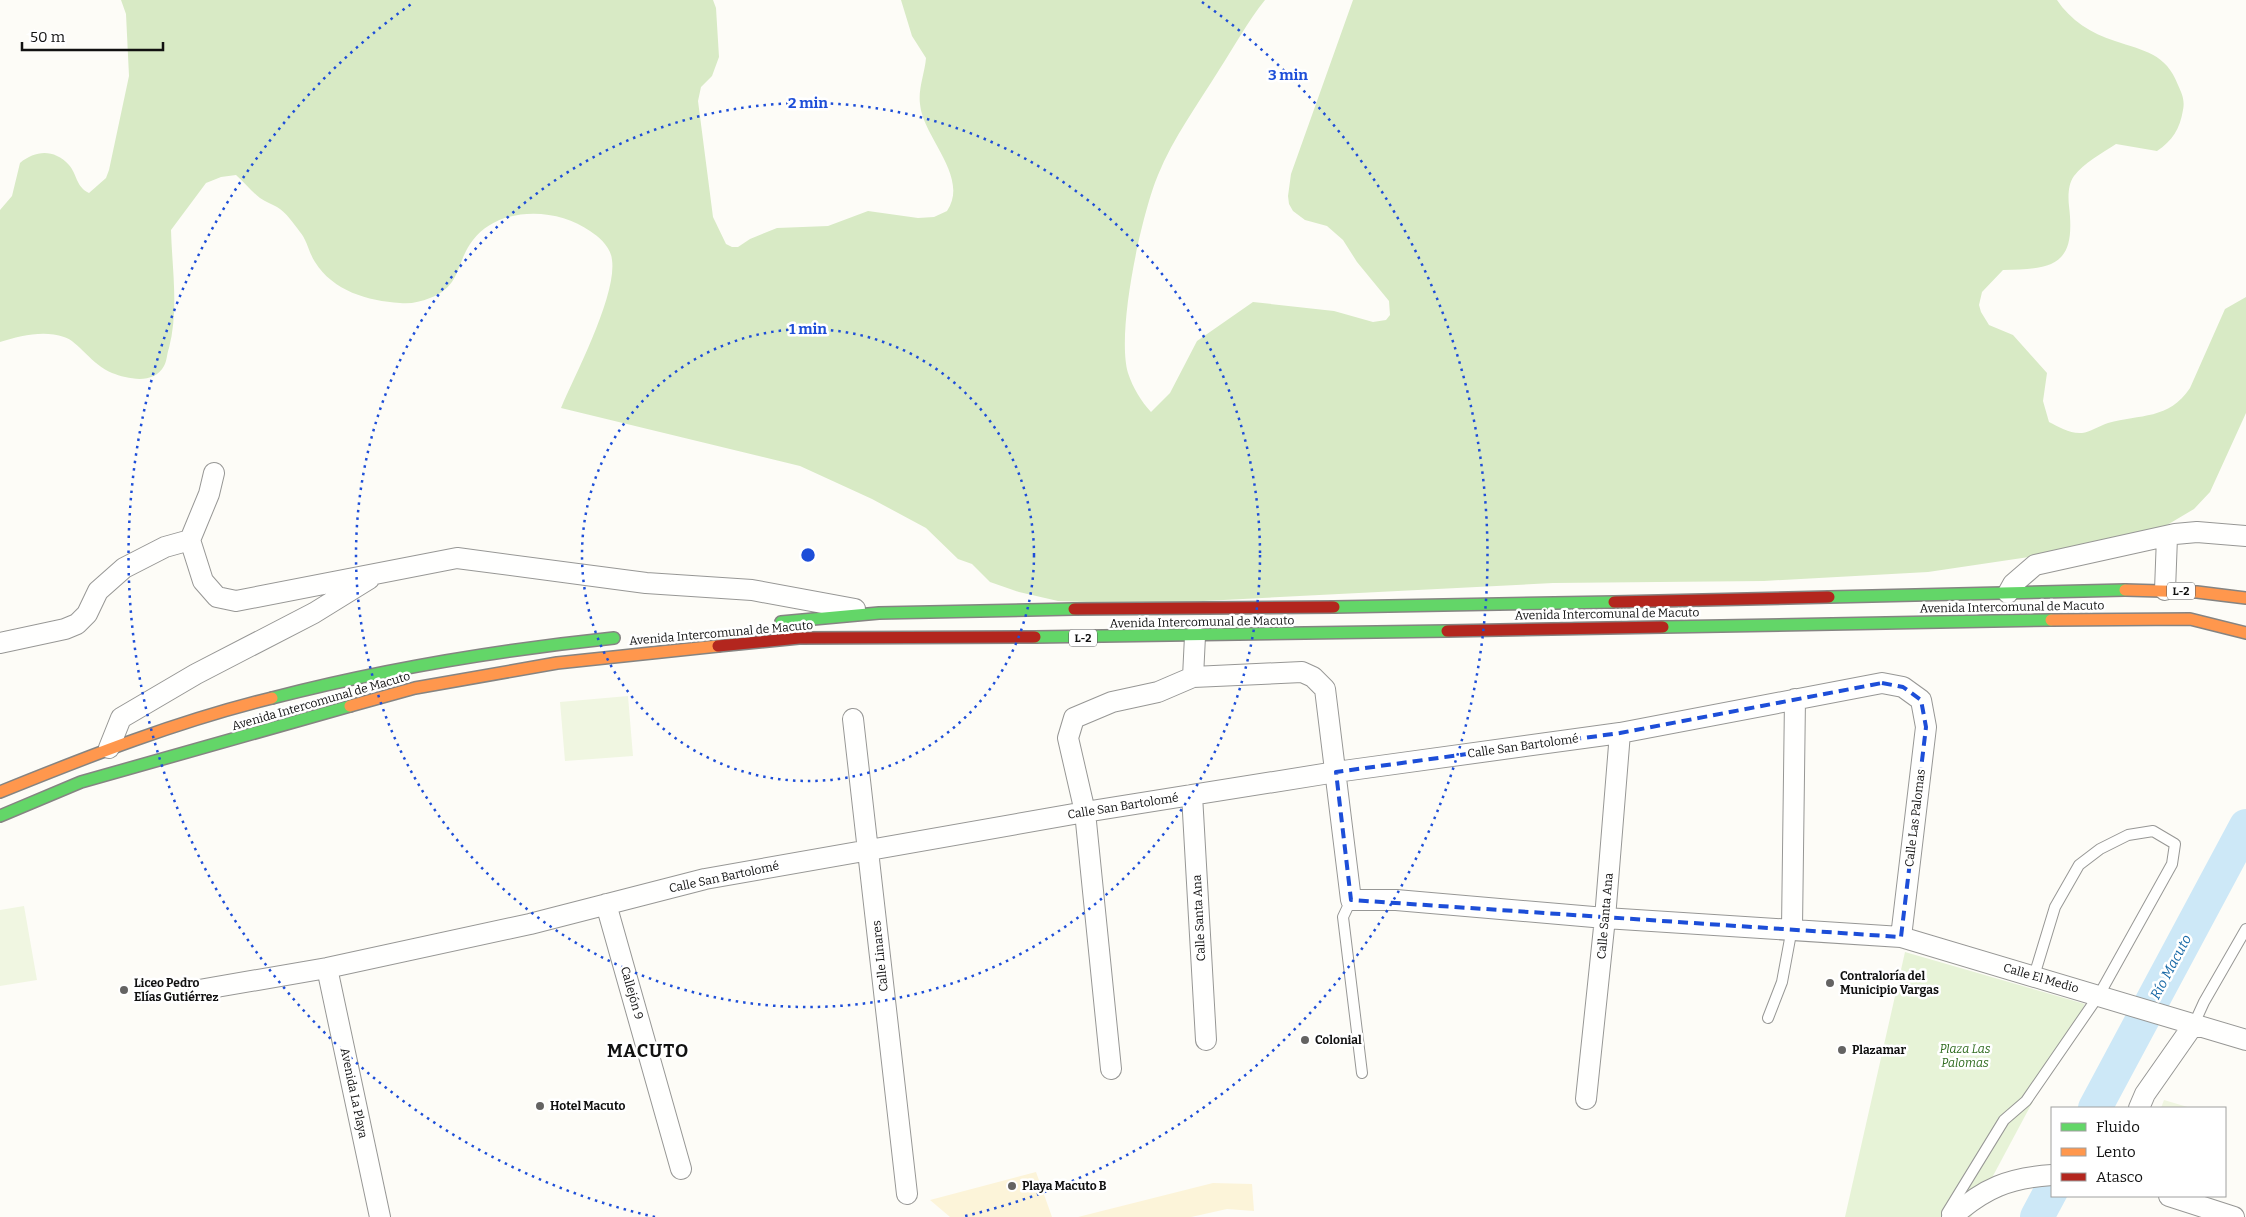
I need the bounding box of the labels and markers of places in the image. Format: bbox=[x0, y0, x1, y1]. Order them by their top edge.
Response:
centre of rings bbox=[799, 546, 817, 564]
place label: Contraloría del Municipio Vargas bbox=[1840, 969, 1939, 997]
place label: Liceo Pedro Elías Gutiérrez bbox=[134, 976, 218, 1004]
marker: Contraloría del Municipio Vargas bbox=[1824, 977, 1836, 989]
marker: Liceo Pedro Elías Gutiérrez bbox=[118, 984, 130, 996]
place label: Colonial bbox=[1315, 1033, 1362, 1047]
marker: Colonial bbox=[1299, 1034, 1311, 1046]
place label: Plazamar bbox=[1852, 1043, 1907, 1057]
marker: Plazamar bbox=[1836, 1044, 1848, 1056]
place label: Hotel Macuto bbox=[550, 1099, 625, 1113]
marker: Hotel Macuto bbox=[534, 1100, 546, 1112]
place label: Playa Macuto B bbox=[1022, 1179, 1107, 1193]
marker: Playa Macuto B bbox=[1006, 1180, 1018, 1192]

